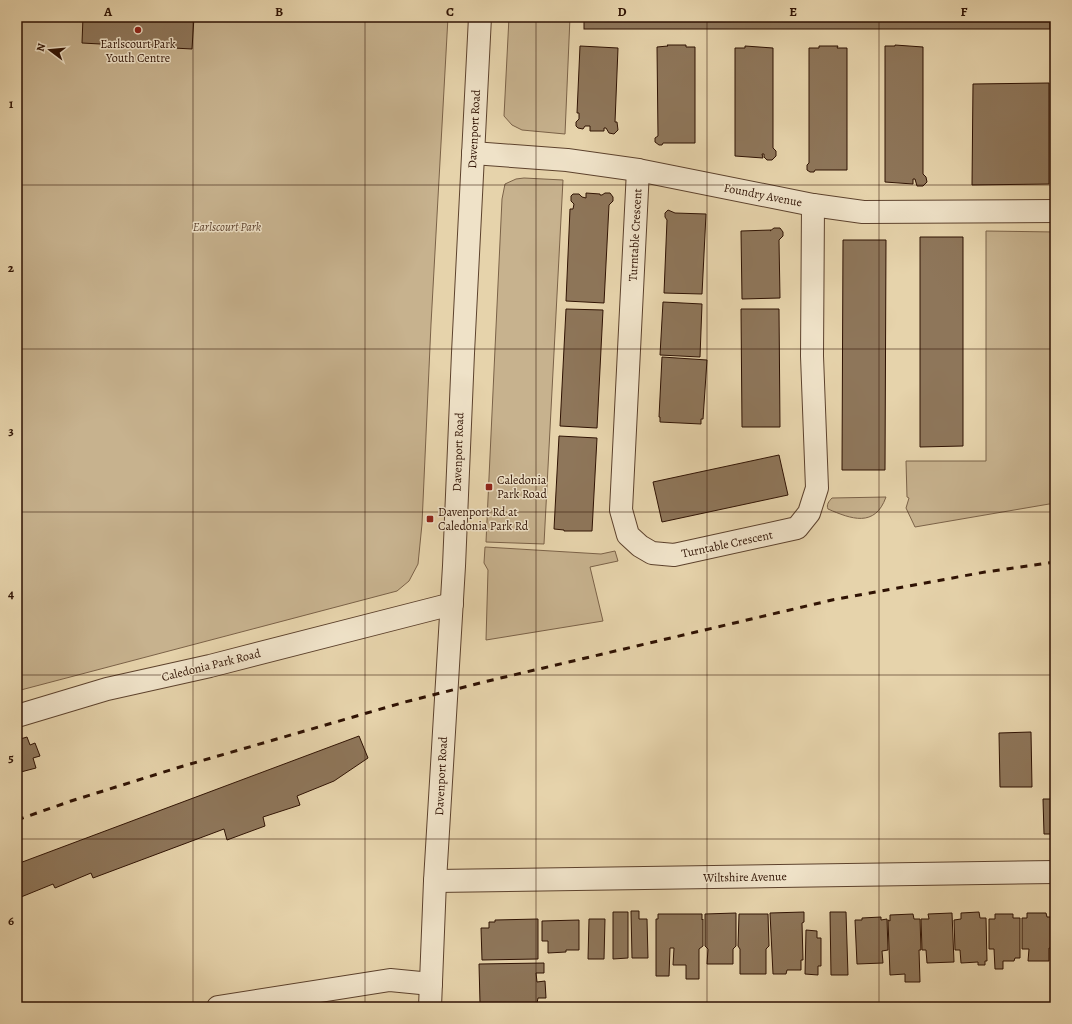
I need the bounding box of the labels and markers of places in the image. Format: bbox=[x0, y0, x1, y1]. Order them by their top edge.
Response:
marker: Earlscourt Park Youth Centre bbox=[133, 25, 143, 35]
place label: Earlscourt Park Youth Centre bbox=[100, 36, 176, 66]
place label: Caledonia Park Road bbox=[497, 472, 547, 502]
marker: Caledonia Park Road bbox=[484, 482, 494, 492]
place label: Davenport Rd at Caledonia Park Rd bbox=[438, 504, 529, 534]
marker: Davenport Rd at Caledonia Park Rd bbox=[425, 514, 435, 524]

